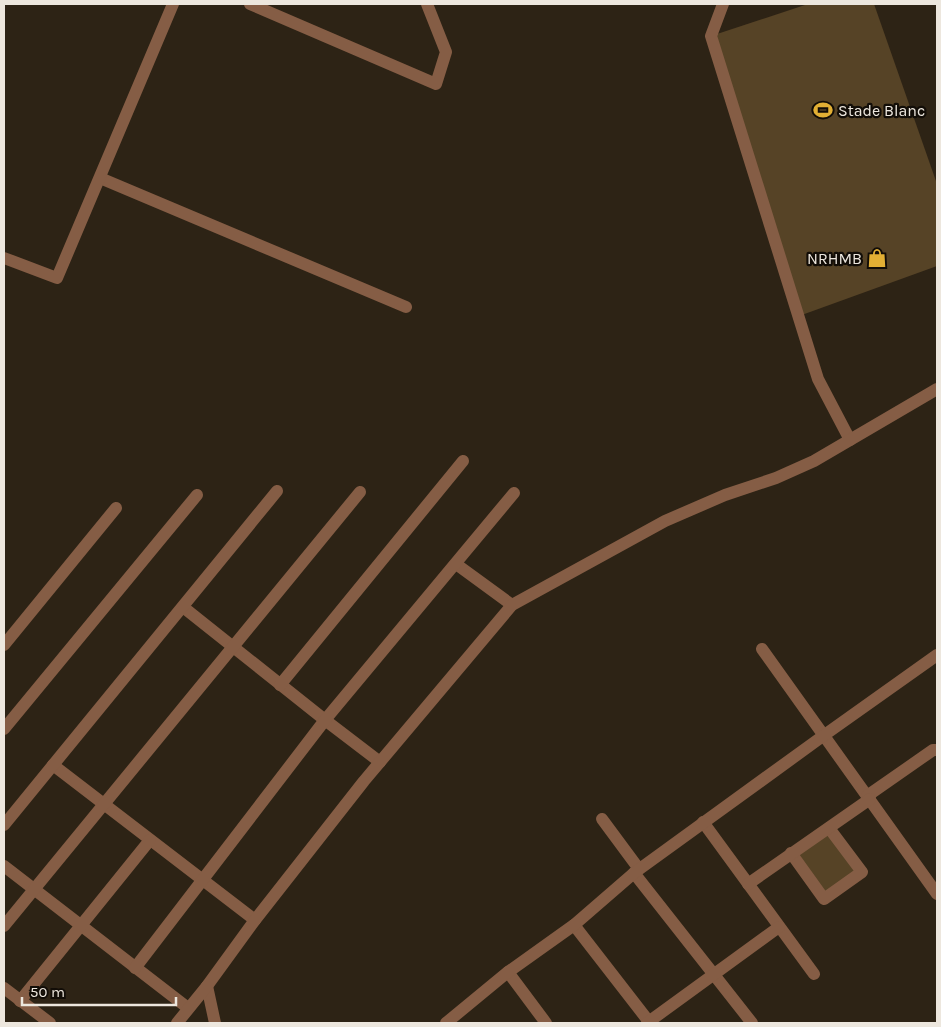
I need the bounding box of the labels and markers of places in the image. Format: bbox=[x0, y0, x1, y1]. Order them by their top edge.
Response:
sports icon: Stade Blanc bbox=[812, 99, 834, 121]
place label: Stade Blanc bbox=[838, 101, 925, 120]
shop icon: NRHMB bbox=[866, 247, 888, 269]
place label: NRHMB bbox=[807, 249, 862, 268]

